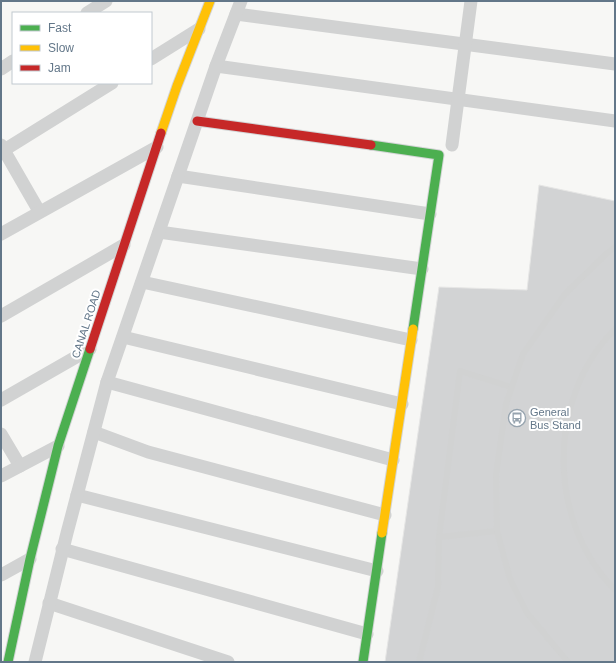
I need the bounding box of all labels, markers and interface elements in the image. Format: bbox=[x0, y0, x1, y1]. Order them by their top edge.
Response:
legend bbox=[12, 12, 152, 84]
text: Fast bbox=[48, 21, 72, 35]
text: Slow bbox=[48, 41, 74, 55]
text: Jam bbox=[48, 61, 71, 75]
street label: CANAL ROAD bbox=[69, 288, 103, 360]
place label: General Bus Stand bbox=[530, 406, 581, 431]
bus stop icon: General Bus Stand bbox=[507, 408, 527, 428]

